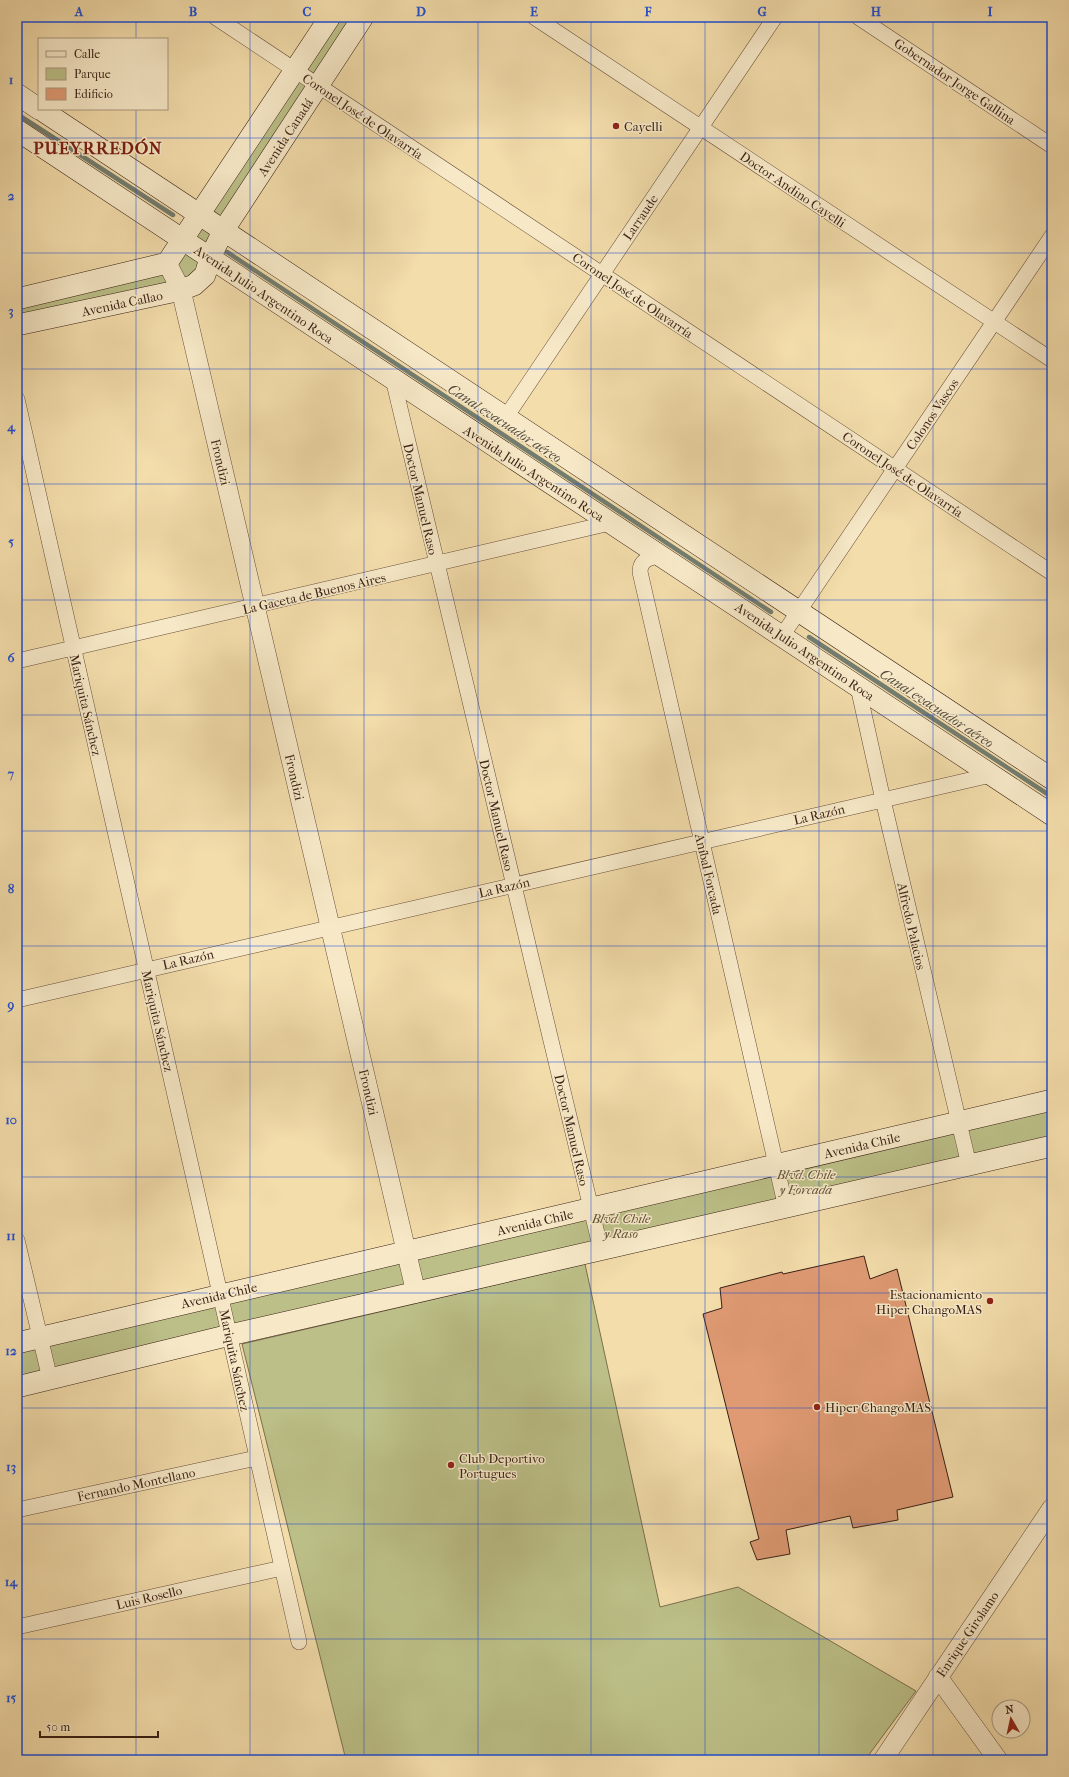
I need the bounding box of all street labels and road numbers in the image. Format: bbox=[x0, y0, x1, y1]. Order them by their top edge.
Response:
street label: Gobernador Jorge Gallina bbox=[891, 35, 1019, 128]
street label: Coronel José de Olavarría bbox=[300, 71, 427, 163]
street label: Avenida Canadá bbox=[254, 95, 317, 180]
street label: Doctor Andino Cayelli bbox=[737, 149, 848, 230]
street label: Larraude bbox=[620, 191, 661, 243]
street label: Avenida Julio Argentino Roca bbox=[191, 242, 337, 347]
street label: Coronel José de Olavarría bbox=[570, 250, 697, 342]
street label: Avenida Callao bbox=[79, 287, 164, 320]
street label: Colonos Vascos bbox=[903, 376, 962, 453]
street label: Avenida Julio Argentino Roca bbox=[460, 422, 608, 525]
street label: Coronel José de Olavarría bbox=[840, 429, 967, 521]
street label: Frondizi bbox=[208, 438, 233, 487]
street label: Doctor Manuel Raso bbox=[400, 442, 441, 557]
street label: La Gaceta de Buenos Aires bbox=[241, 570, 387, 617]
street label: Avenida Julio Argentino Roca bbox=[732, 599, 878, 704]
street label: Mariquita Sánchez bbox=[67, 653, 105, 758]
street label: Frondizi bbox=[282, 753, 307, 802]
street label: Doctor Manuel Raso bbox=[476, 758, 517, 873]
street label: La Razón bbox=[792, 801, 847, 828]
street label: Aníbal Forcada bbox=[692, 831, 725, 917]
street label: La Razón bbox=[477, 874, 532, 901]
street label: Alfredo Palacios bbox=[894, 880, 929, 971]
street label: La Razón bbox=[161, 946, 216, 973]
street label: Mariquita Sánchez bbox=[139, 969, 177, 1074]
street label: Frondizi bbox=[356, 1068, 381, 1117]
street label: Doctor Manuel Raso bbox=[551, 1073, 592, 1188]
street label: Avenida Chile bbox=[822, 1129, 902, 1162]
street label: Avenida Chile bbox=[495, 1206, 575, 1239]
street label: Avenida Chile bbox=[179, 1279, 259, 1312]
street label: Mariquita Sánchez bbox=[216, 1308, 253, 1413]
street label: Fernando Montellano bbox=[76, 1465, 197, 1504]
street label: Luis Rosello bbox=[115, 1583, 184, 1612]
street label: Enrique Girolamo bbox=[933, 1588, 1002, 1680]

